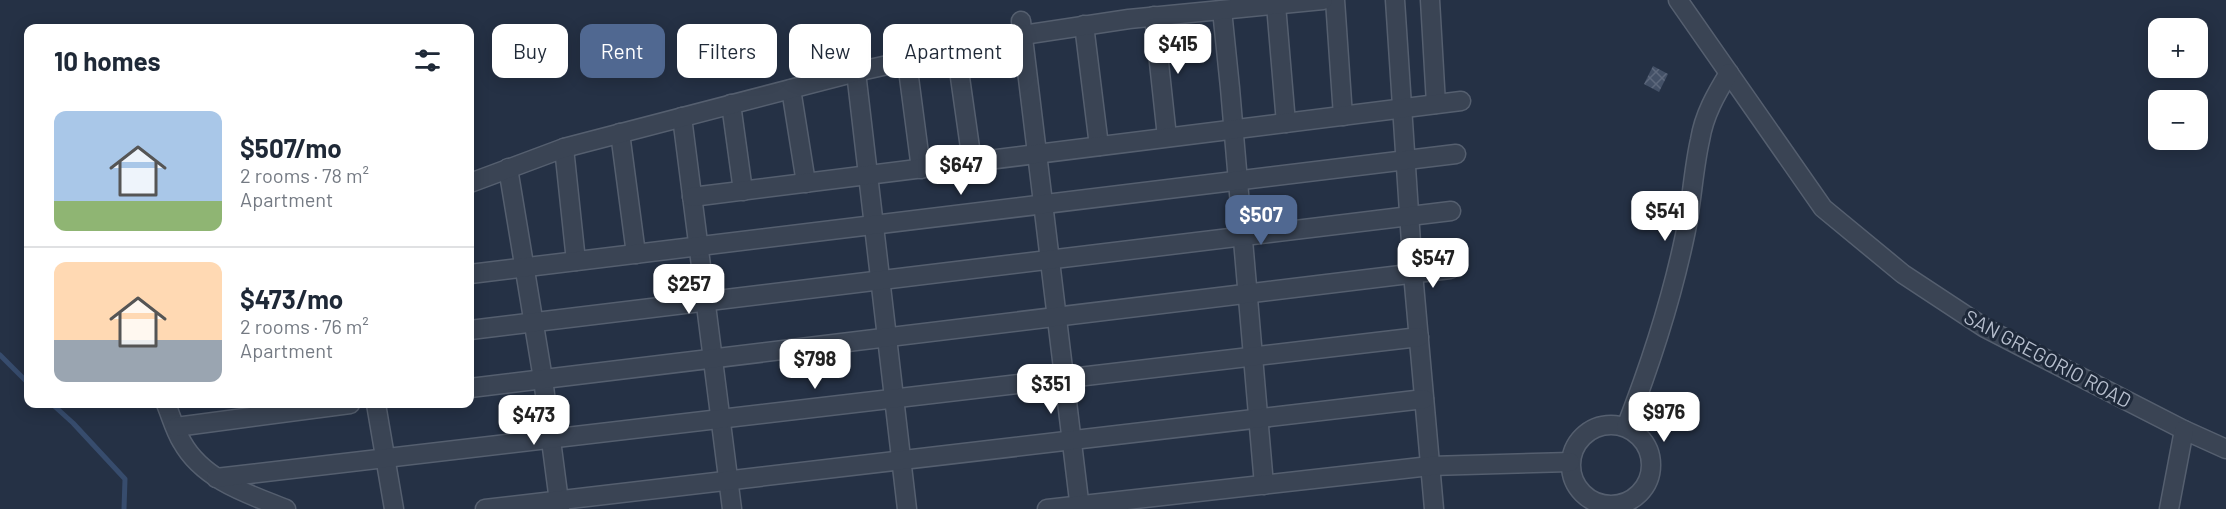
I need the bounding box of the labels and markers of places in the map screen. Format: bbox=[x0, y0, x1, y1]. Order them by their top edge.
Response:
pin: $415 bbox=[1142, 24, 1214, 75]
pin: $647 bbox=[925, 145, 997, 196]
pin: $541 bbox=[1629, 191, 1701, 242]
pin: $507 bbox=[1225, 195, 1297, 246]
pin: $547 bbox=[1397, 238, 1469, 289]
pin: $257 bbox=[653, 264, 725, 315]
pin: $798 bbox=[779, 339, 851, 390]
pin: $351 bbox=[1015, 364, 1087, 415]
pin: $976 bbox=[1628, 392, 1700, 443]
pin: $473 bbox=[498, 395, 570, 446]

